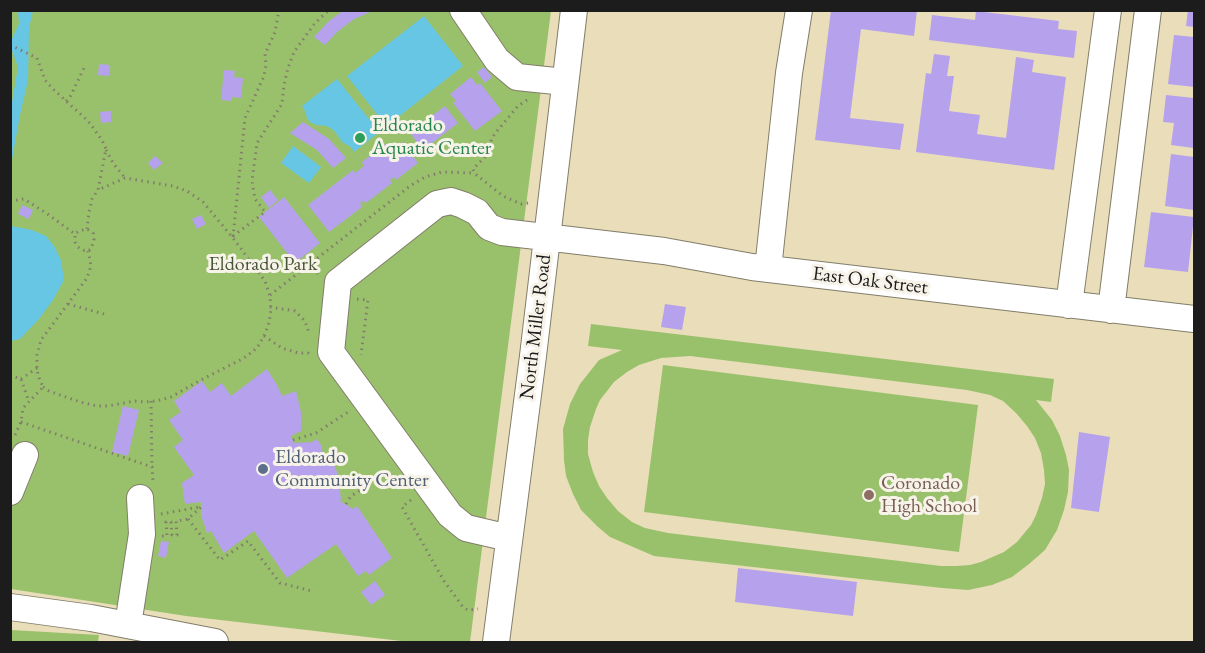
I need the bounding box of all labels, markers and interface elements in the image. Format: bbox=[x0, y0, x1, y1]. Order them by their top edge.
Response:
place label: Eldorado Aquatic Center bbox=[372, 114, 491, 161]
marker: Eldorado Aquatic Center bbox=[353, 131, 367, 145]
park label: Eldorado Park bbox=[209, 253, 317, 277]
street label: North Miller Road bbox=[515, 253, 557, 401]
street label: East Oak Street bbox=[811, 262, 929, 300]
place label: Eldorado Community Center bbox=[275, 446, 429, 493]
marker: Eldorado Community Center bbox=[256, 462, 270, 476]
place label: Coronado High School bbox=[881, 472, 977, 519]
marker: Coronado High School bbox=[862, 488, 876, 502]

